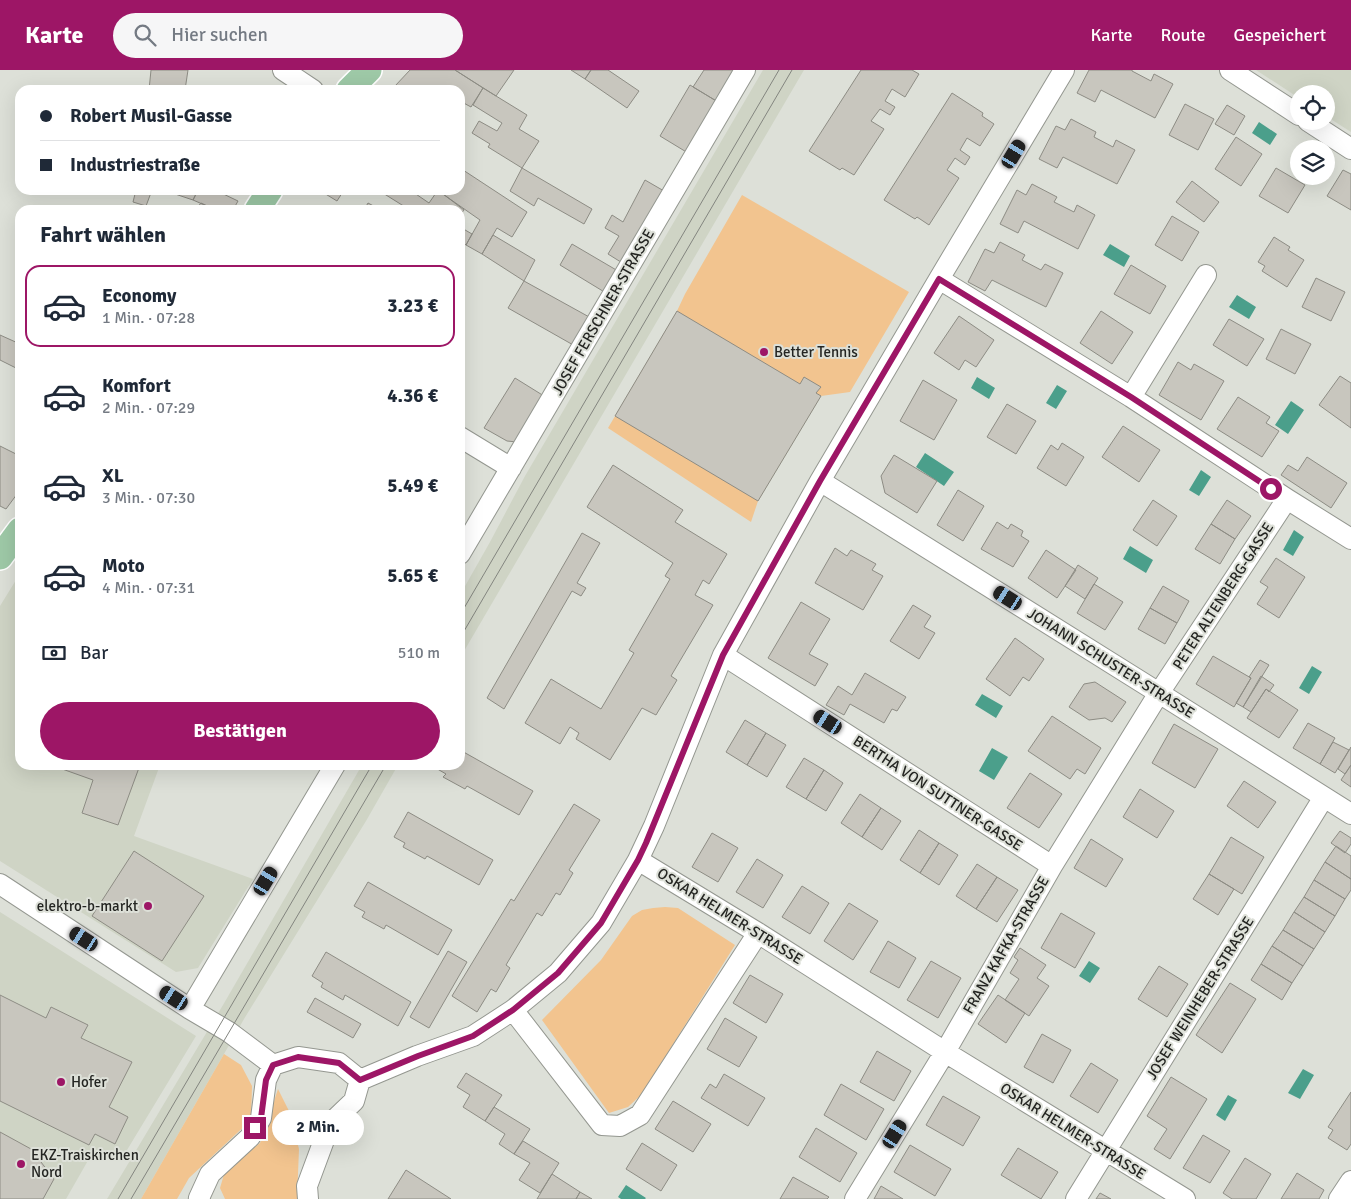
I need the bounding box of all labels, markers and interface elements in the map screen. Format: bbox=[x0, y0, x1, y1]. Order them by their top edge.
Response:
search box bbox=[113, 13, 463, 58]
text: Karte bbox=[25, 20, 83, 50]
icon: search bbox=[131, 21, 159, 49]
text: Hier suchen bbox=[171, 23, 268, 47]
text: Karte bbox=[1091, 24, 1133, 46]
text: Route bbox=[1161, 24, 1206, 46]
text: Gespeichert bbox=[1234, 24, 1326, 46]
map controls bbox=[1290, 85, 1335, 185]
button: locate bbox=[1290, 85, 1335, 130]
text: Robert Musil-Gasse bbox=[70, 104, 232, 128]
car bbox=[999, 137, 1028, 171]
button: layers bbox=[1290, 140, 1335, 185]
text: Industriestraße bbox=[70, 153, 200, 177]
text: Fahrt wählen bbox=[40, 221, 166, 248]
street label: JOSEF FERSCHNER-STRASSE bbox=[548, 226, 658, 398]
icon: car bbox=[42, 284, 87, 329]
text: Economy bbox=[102, 284, 176, 308]
text: 3.23 € bbox=[387, 294, 438, 318]
text: 1 Min. · 07:28 bbox=[102, 308, 195, 328]
place label: Better Tennis bbox=[774, 343, 858, 361]
marker: Better Tennis bbox=[758, 346, 770, 358]
icon: car bbox=[42, 374, 87, 419]
text: Komfort bbox=[102, 374, 171, 398]
text: 4.36 € bbox=[387, 384, 438, 408]
text: 2 Min. · 07:29 bbox=[102, 398, 195, 418]
icon: car bbox=[42, 464, 87, 509]
text: XL bbox=[102, 464, 124, 488]
text: 5.49 € bbox=[387, 474, 438, 498]
route start bbox=[1260, 478, 1282, 500]
text: 3 Min. · 07:30 bbox=[102, 488, 195, 508]
street label: PETER ALTENBERG-GASSE bbox=[1169, 519, 1277, 673]
icon: car bbox=[42, 554, 87, 599]
text: Moto bbox=[102, 554, 145, 578]
text: 5.65 € bbox=[387, 564, 438, 588]
text: 4 Min. · 07:31 bbox=[102, 578, 195, 598]
car bbox=[991, 584, 1024, 612]
street label: JOHANN SCHUSTER-STRASSE bbox=[1024, 604, 1198, 722]
icon: cash bbox=[40, 639, 68, 667]
text: Bar bbox=[80, 641, 108, 665]
text: 510 m bbox=[398, 643, 440, 663]
button: Bestätigen bbox=[40, 702, 440, 760]
car bbox=[811, 708, 844, 736]
street label: BERTHA VON SUTTNER-GASSE bbox=[850, 731, 1026, 855]
car bbox=[251, 864, 280, 898]
street label: OSKAR HELMER-STRASSE bbox=[654, 864, 806, 968]
street label: FRANZ KAFKA-STRASSE bbox=[959, 873, 1053, 1017]
place label: elektro-b-markt bbox=[37, 897, 138, 915]
marker: elektro-b-markt bbox=[142, 900, 154, 912]
street label: JOSEF WEINHEBER-STRASSE bbox=[1142, 913, 1258, 1083]
car bbox=[67, 925, 100, 953]
car bbox=[157, 984, 190, 1012]
place label: Hofer bbox=[71, 1073, 107, 1091]
marker: Hofer bbox=[55, 1076, 67, 1088]
street label: OSKAR HELMER-STRASSE bbox=[997, 1079, 1149, 1183]
callout: 2 Min. bbox=[272, 1110, 365, 1146]
route end bbox=[244, 1117, 266, 1139]
text: 2 Min. bbox=[296, 1117, 340, 1137]
car bbox=[880, 1117, 909, 1151]
place label: EKZ-Traiskirchen Nord bbox=[31, 1146, 139, 1181]
marker: EKZ-Traiskirchen Nord bbox=[15, 1158, 27, 1170]

